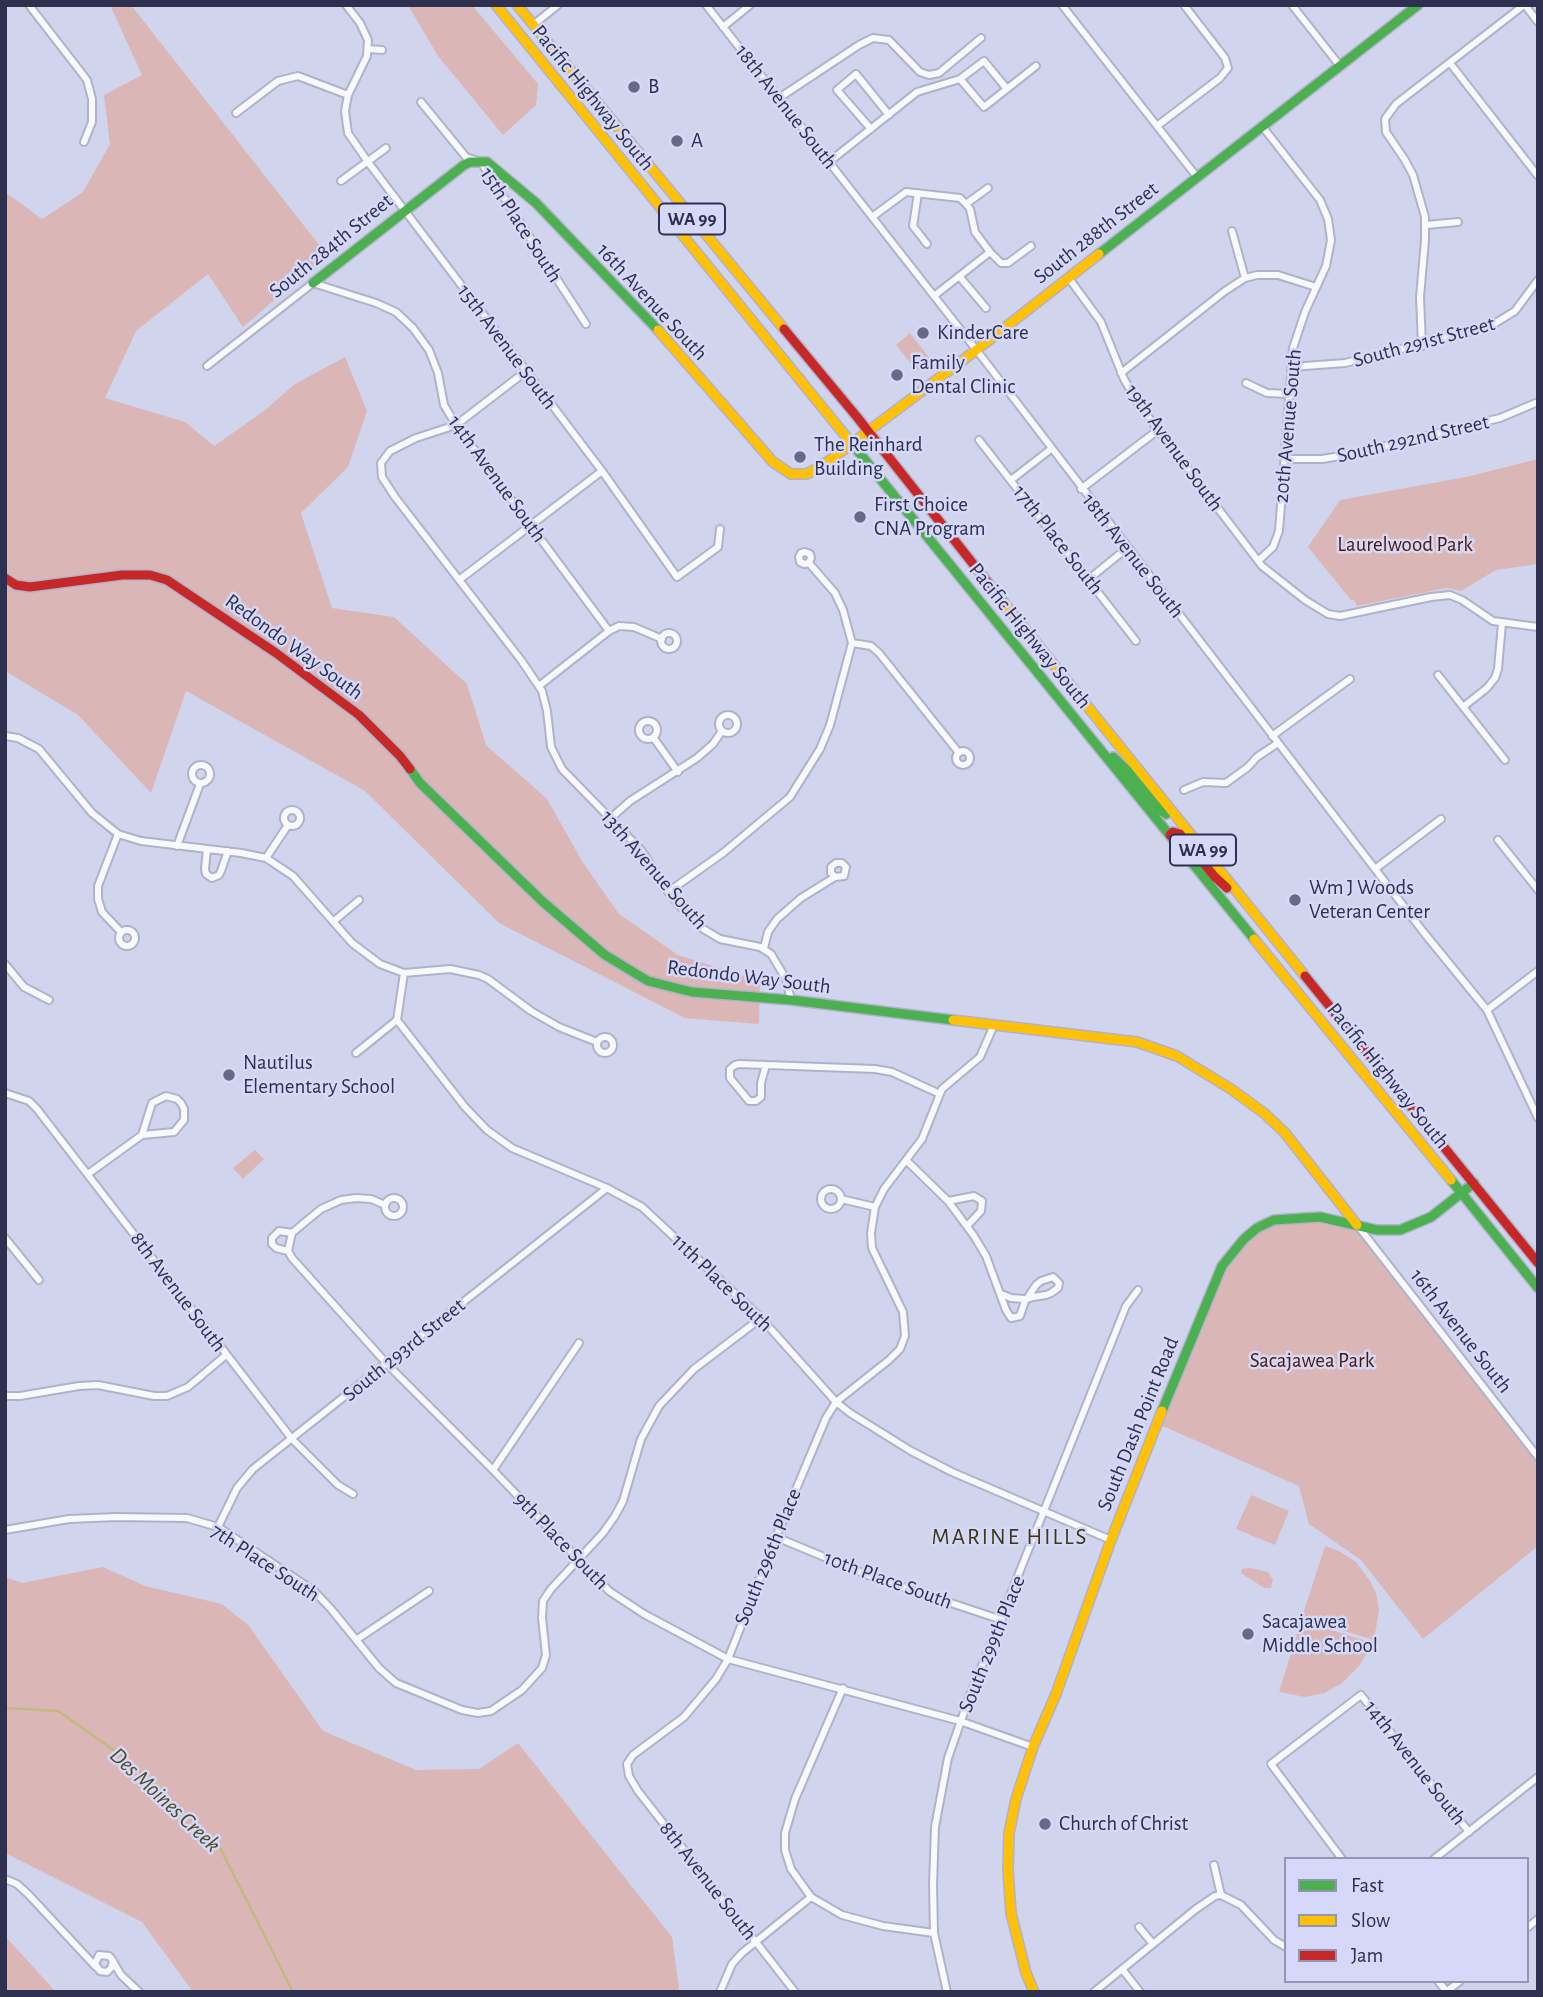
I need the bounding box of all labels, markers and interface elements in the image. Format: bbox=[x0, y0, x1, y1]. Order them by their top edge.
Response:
street label: Pacific Highway South bbox=[526, 20, 660, 176]
street label: 18th Avenue South bbox=[730, 40, 842, 174]
place label: B bbox=[648, 74, 659, 100]
marker: B bbox=[626, 79, 642, 95]
place label: A bbox=[691, 128, 703, 154]
marker: A bbox=[669, 133, 685, 149]
street label: 15th Place South bbox=[474, 163, 568, 287]
street label: South 288th Street bbox=[1029, 176, 1163, 290]
street label: South 284th Street bbox=[264, 188, 398, 304]
road number: WA 99 bbox=[659, 204, 725, 234]
street label: 16th Avenue South bbox=[591, 238, 713, 366]
street label: 15th Avenue South bbox=[452, 280, 562, 414]
street label: South 291st Street bbox=[1350, 311, 1498, 373]
place label: KinderCare bbox=[937, 320, 1029, 346]
marker: KinderCare bbox=[915, 325, 931, 341]
street label: 20th Avenue South bbox=[1269, 348, 1307, 504]
place label: Family Dental Clinic bbox=[911, 350, 1015, 400]
marker: Family Dental Clinic bbox=[889, 367, 905, 383]
street label: 19th Avenue South bbox=[1119, 380, 1229, 516]
street label: South 292nd Street bbox=[1335, 409, 1491, 469]
street label: 14th Avenue South bbox=[442, 410, 552, 548]
place label: The Reinhard Building bbox=[814, 432, 923, 482]
marker: The Reinhard Building bbox=[792, 449, 808, 465]
street label: 17th Place South bbox=[1007, 480, 1109, 600]
street label: 18th Avenue South bbox=[1077, 489, 1189, 623]
place label: First Choice CNA Program bbox=[874, 492, 986, 542]
marker: First Choice CNA Program bbox=[852, 509, 868, 525]
park label: Laurelwood Park bbox=[1337, 532, 1473, 558]
street label: Pacific Highway South bbox=[963, 558, 1097, 714]
street label: Redondo Way South bbox=[220, 588, 368, 706]
street label: 13th Avenue South bbox=[595, 805, 713, 935]
road number: WA 99 bbox=[1170, 834, 1236, 866]
place label: Wm J Woods Veteran Center bbox=[1309, 875, 1430, 925]
marker: Wm J Woods Veteran Center bbox=[1287, 892, 1303, 908]
street label: Redondo Way South bbox=[666, 954, 832, 1000]
street label: Pacific Highway South bbox=[1321, 998, 1455, 1154]
place label: Nautilus Elementary School bbox=[243, 1050, 395, 1100]
marker: Nautilus Elementary School bbox=[221, 1067, 237, 1083]
street label: 8th Avenue South bbox=[125, 1227, 231, 1357]
street label: 11th Place South bbox=[666, 1229, 778, 1337]
street label: 16th Avenue South bbox=[1405, 1264, 1517, 1398]
street label: South 293rd Street bbox=[338, 1293, 470, 1407]
street label: South Dash Point Road bbox=[1092, 1333, 1184, 1515]
park label: Sacajawea Park bbox=[1250, 1348, 1374, 1374]
street label: South 296th Place bbox=[729, 1485, 807, 1629]
street label: 9th Place South bbox=[508, 1487, 614, 1595]
street label: 7th Place South bbox=[206, 1518, 324, 1608]
district label: MARINE HILLS bbox=[933, 1523, 1087, 1551]
street label: 10th Place South bbox=[820, 1545, 956, 1615]
street label: South 299th Place bbox=[953, 1572, 1031, 1716]
place label: Sacajawea Middle School bbox=[1262, 1609, 1378, 1659]
marker: Sacajawea Middle School bbox=[1240, 1626, 1256, 1642]
street label: 14th Avenue South bbox=[1359, 1696, 1471, 1830]
water label: Des Moines Creek bbox=[104, 1742, 226, 1858]
place label: Church of Christ bbox=[1059, 1811, 1188, 1837]
marker: Church of Christ bbox=[1037, 1816, 1053, 1832]
street label: 8th Avenue South bbox=[654, 1817, 762, 1945]
legend bbox=[1284, 1857, 1529, 1983]
text: Fast bbox=[1351, 1875, 1384, 1896]
text: Slow bbox=[1351, 1910, 1390, 1931]
text: Jam bbox=[1351, 1945, 1383, 1966]

